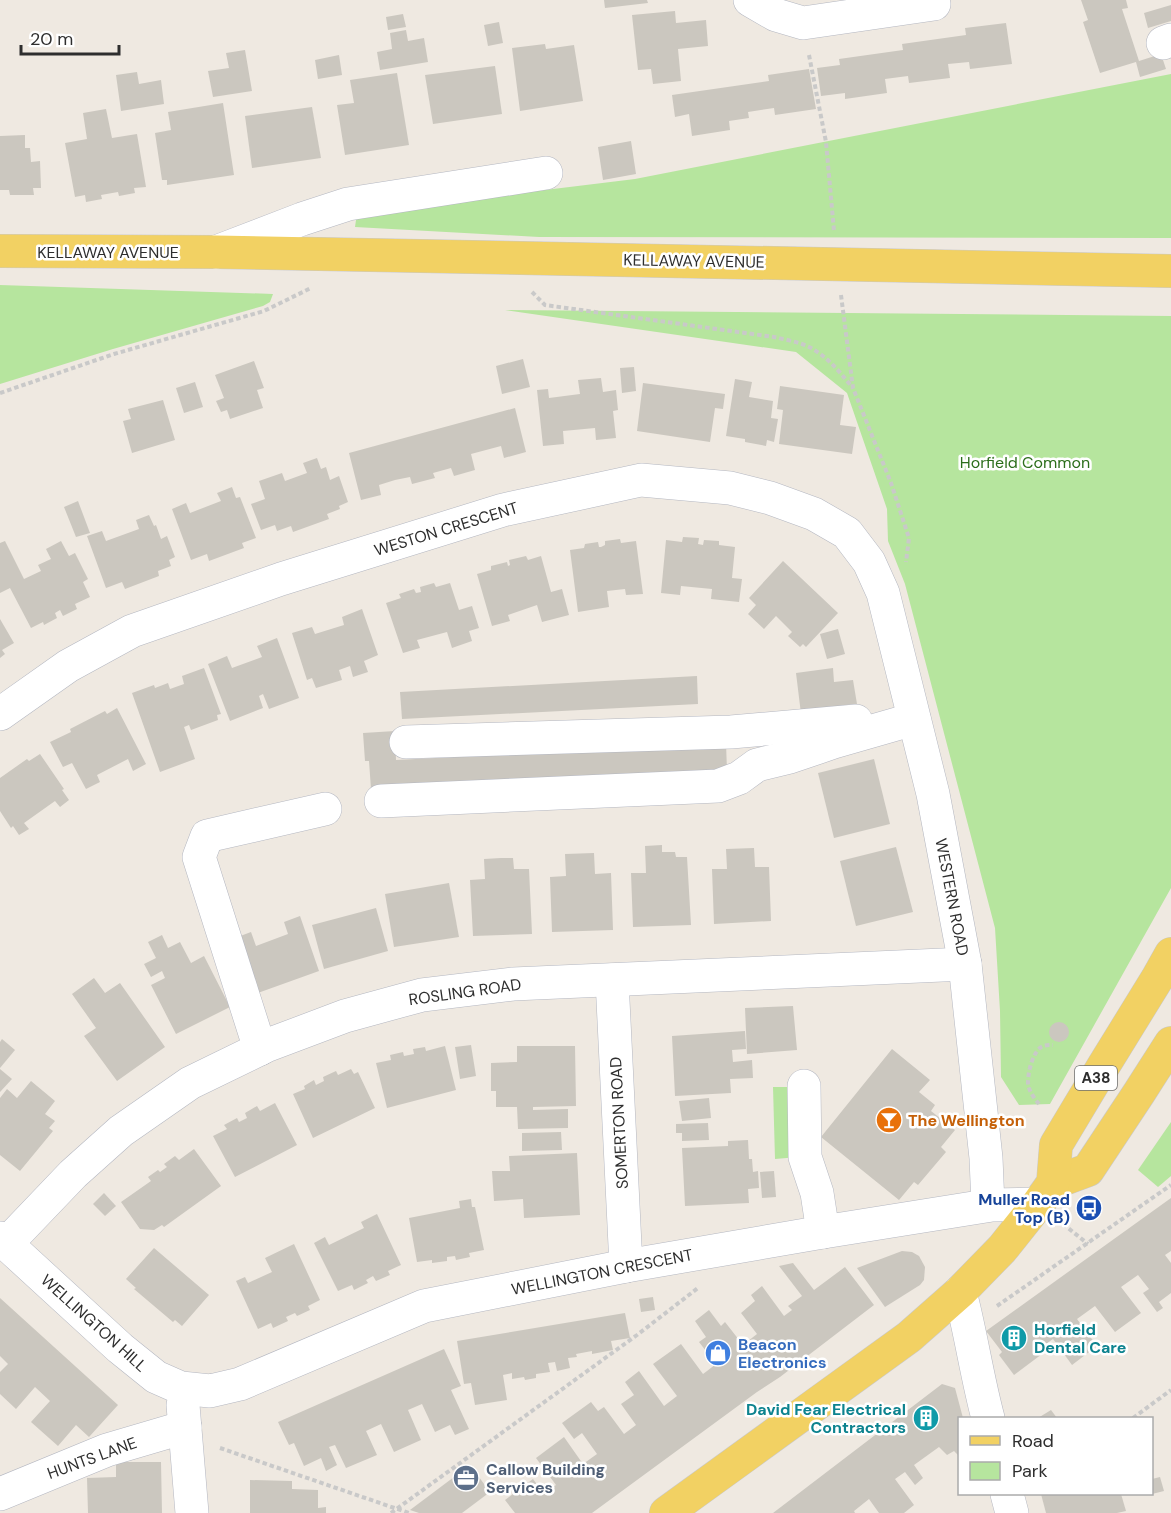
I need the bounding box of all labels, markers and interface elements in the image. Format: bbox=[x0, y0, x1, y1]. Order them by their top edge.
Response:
scale bar bbox=[21, 18, 118, 56]
text: 20 m bbox=[30, 27, 73, 51]
street label: KELLAWAY AVENUE bbox=[37, 242, 179, 263]
street label: KELLAWAY AVENUE bbox=[623, 249, 765, 273]
park label: Horfield Common bbox=[960, 452, 1090, 473]
street label: WESTON CRESCENT bbox=[371, 497, 521, 561]
street label: WESTERN ROAD bbox=[930, 837, 974, 957]
street label: ROSLING ROAD bbox=[407, 974, 523, 1010]
street label: SOMERTON ROAD bbox=[605, 1056, 633, 1190]
road number: A38 bbox=[1075, 1066, 1117, 1090]
bar icon: The Wellington bbox=[874, 1105, 904, 1135]
place label: The Wellington bbox=[908, 1110, 1025, 1131]
place label: Muller Road Top (B) bbox=[978, 1189, 1070, 1228]
bus stop icon: Muller Road Top (B) bbox=[1074, 1193, 1104, 1223]
street label: WELLINGTON CRESCENT bbox=[510, 1244, 694, 1300]
street label: WELLINGTON HILL bbox=[36, 1270, 152, 1376]
place label: Horfield Dental Care bbox=[1034, 1319, 1126, 1358]
building icon: Horfield Dental Care bbox=[999, 1323, 1029, 1353]
place label: Beacon Electronics bbox=[738, 1334, 826, 1373]
shop icon: Beacon Electronics bbox=[703, 1338, 733, 1368]
place label: David Fear Electrical Contractors bbox=[746, 1399, 906, 1438]
building icon: David Fear Electrical Contractors bbox=[911, 1403, 941, 1433]
legend bbox=[958, 1417, 1153, 1495]
text: Road bbox=[1012, 1429, 1054, 1453]
street label: HUNTS LANE bbox=[44, 1432, 140, 1484]
place label: Callow Building Services bbox=[486, 1459, 605, 1498]
text: Park bbox=[1012, 1459, 1048, 1483]
office icon: Callow Building Services bbox=[451, 1463, 481, 1493]

